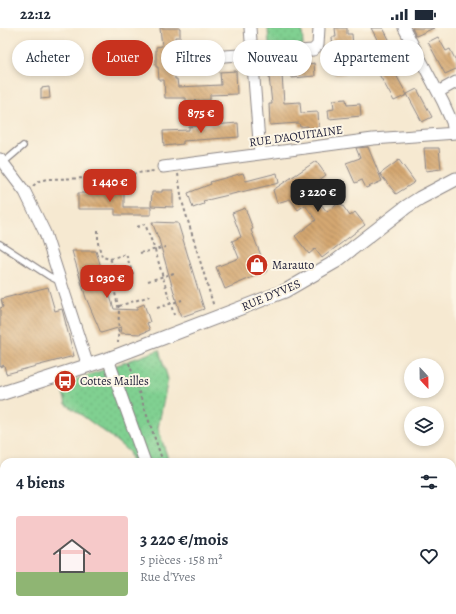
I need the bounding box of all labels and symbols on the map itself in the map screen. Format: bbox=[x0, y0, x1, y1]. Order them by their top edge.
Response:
pin: 875 € bbox=[173, 100, 229, 134]
street label: RUE D'AQUITAINE bbox=[248, 121, 344, 151]
pin: 1 440 € bbox=[73, 169, 147, 203]
pin: 3 220 € bbox=[281, 179, 355, 213]
shop icon: Marauto bbox=[244, 252, 270, 278]
place label: Marauto bbox=[272, 257, 314, 273]
pin: 1 030 € bbox=[70, 265, 144, 299]
street label: RUE D'YVES bbox=[239, 275, 303, 315]
north arrow bbox=[404, 358, 444, 398]
bus stop icon: Cottes Mailles bbox=[52, 368, 78, 394]
place label: Cottes Mailles bbox=[80, 373, 149, 389]

